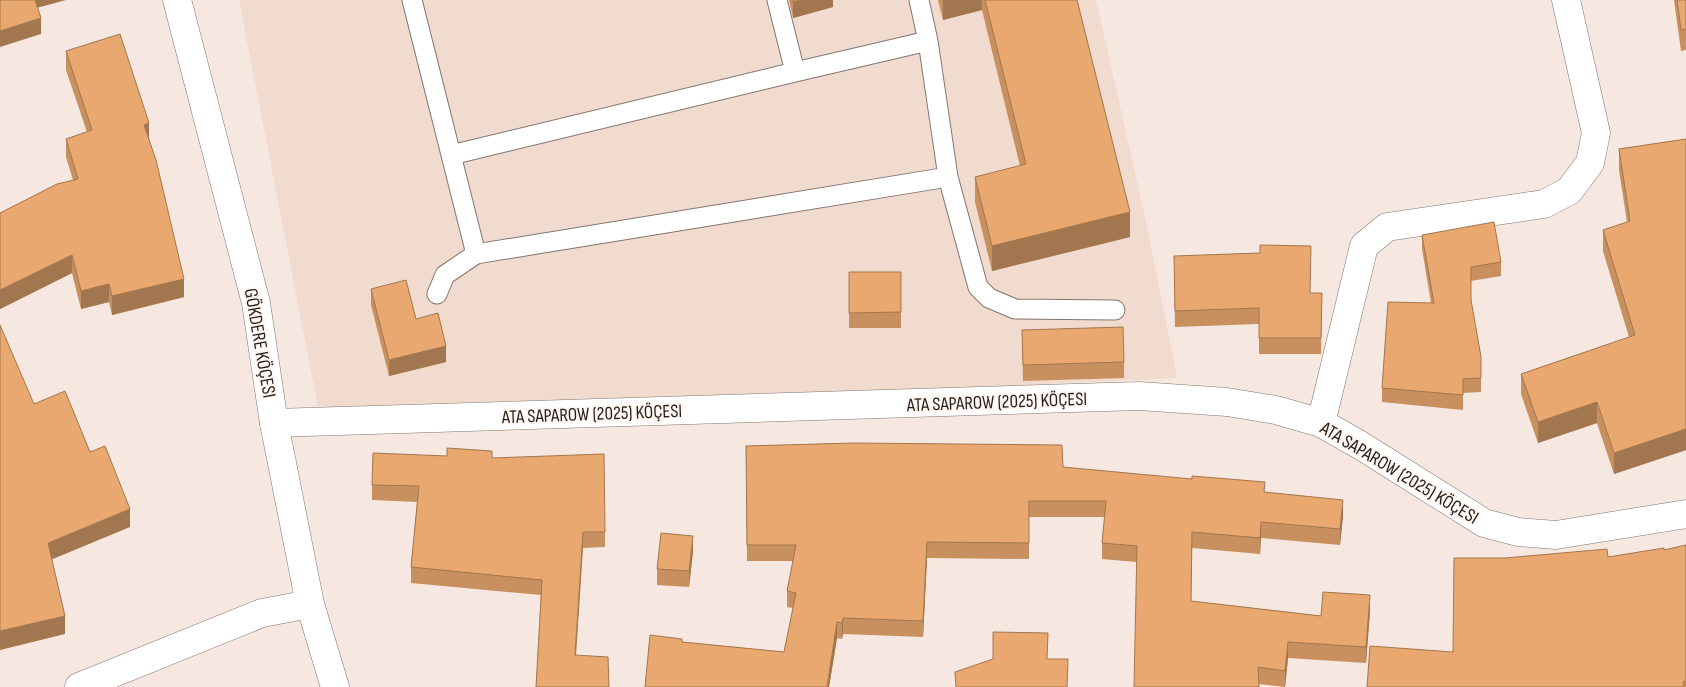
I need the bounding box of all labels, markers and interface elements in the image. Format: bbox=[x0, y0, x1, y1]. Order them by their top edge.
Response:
street label: GÖKDERE KÖÇESI bbox=[239, 287, 280, 400]
street label: ATA SAPAROW (2025) KÖÇESI bbox=[905, 388, 1088, 417]
street label: ATA SAPAROW (2025) KÖÇESI bbox=[500, 400, 683, 429]
street label: ATA SAPAROW (2025) KÖÇESI bbox=[1315, 416, 1482, 530]

